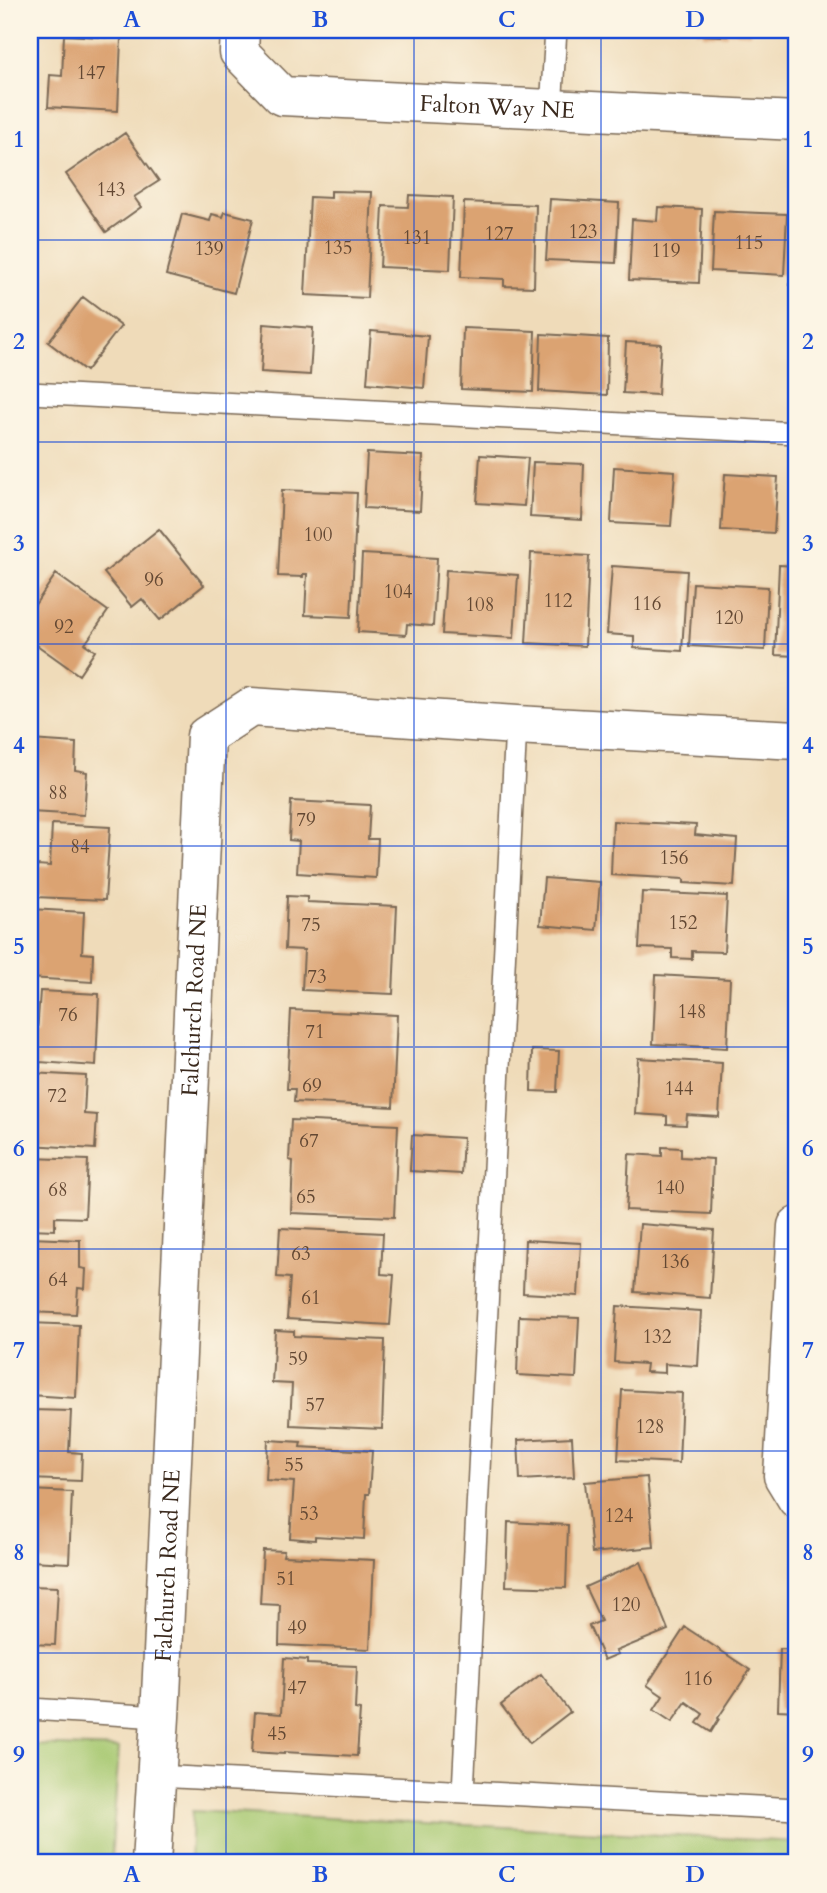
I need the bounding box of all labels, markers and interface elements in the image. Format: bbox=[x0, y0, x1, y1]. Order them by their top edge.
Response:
text: A bbox=[123, 4, 141, 35]
text: B bbox=[312, 4, 328, 35]
text: C bbox=[498, 4, 516, 35]
text: D bbox=[685, 4, 705, 35]
house number: 147 bbox=[76, 60, 106, 86]
street label: Falton Way NE bbox=[419, 88, 576, 126]
text: 1 bbox=[13, 124, 25, 155]
text: 1 bbox=[802, 124, 814, 155]
house number: 143 bbox=[96, 177, 126, 203]
house number: 123 bbox=[568, 219, 598, 245]
house number: 127 bbox=[484, 221, 514, 247]
house number: 131 bbox=[402, 225, 432, 251]
house number: 115 bbox=[734, 230, 764, 256]
house number: 135 bbox=[323, 235, 353, 261]
house number: 139 bbox=[194, 236, 224, 262]
house number: 119 bbox=[651, 238, 681, 264]
text: 2 bbox=[13, 326, 25, 357]
text: 2 bbox=[802, 326, 814, 357]
house number: 100 bbox=[303, 522, 333, 548]
text: 3 bbox=[13, 528, 25, 559]
text: 3 bbox=[802, 528, 814, 559]
house number: 96 bbox=[144, 567, 164, 593]
house number: 104 bbox=[383, 579, 413, 605]
house number: 112 bbox=[543, 588, 573, 614]
house number: 116 bbox=[632, 591, 662, 617]
house number: 108 bbox=[465, 592, 495, 618]
house number: 120 bbox=[714, 605, 744, 631]
house number: 92 bbox=[54, 614, 74, 640]
text: 4 bbox=[13, 730, 25, 761]
text: 4 bbox=[802, 730, 814, 761]
house number: 88 bbox=[48, 780, 68, 806]
house number: 79 bbox=[296, 807, 316, 833]
house number: 84 bbox=[70, 834, 90, 860]
house number: 156 bbox=[659, 845, 689, 871]
street label: Falchurch Road NE bbox=[174, 903, 214, 1097]
house number: 152 bbox=[668, 910, 698, 936]
house number: 75 bbox=[301, 912, 321, 938]
text: 5 bbox=[13, 931, 25, 962]
text: 5 bbox=[802, 931, 814, 962]
house number: 73 bbox=[307, 964, 327, 990]
house number: 148 bbox=[677, 999, 707, 1025]
house number: 76 bbox=[58, 1002, 78, 1028]
house number: 71 bbox=[305, 1019, 325, 1045]
house number: 69 bbox=[302, 1073, 322, 1099]
house number: 144 bbox=[664, 1076, 694, 1102]
house number: 72 bbox=[47, 1083, 67, 1109]
house number: 67 bbox=[299, 1128, 319, 1154]
text: 6 bbox=[13, 1133, 25, 1164]
text: 6 bbox=[802, 1133, 814, 1164]
house number: 140 bbox=[655, 1175, 685, 1201]
house number: 68 bbox=[48, 1177, 68, 1203]
house number: 65 bbox=[296, 1184, 316, 1210]
house number: 63 bbox=[291, 1241, 311, 1267]
house number: 136 bbox=[660, 1249, 690, 1275]
house number: 64 bbox=[48, 1267, 68, 1293]
house number: 61 bbox=[301, 1285, 321, 1311]
house number: 132 bbox=[642, 1324, 672, 1350]
text: 7 bbox=[13, 1335, 25, 1366]
text: 7 bbox=[802, 1335, 814, 1366]
house number: 59 bbox=[288, 1346, 308, 1372]
house number: 57 bbox=[305, 1392, 325, 1418]
house number: 128 bbox=[635, 1414, 665, 1440]
house number: 55 bbox=[284, 1452, 304, 1478]
street label: Falchurch Road NE bbox=[148, 1468, 188, 1663]
house number: 53 bbox=[299, 1501, 319, 1527]
house number: 124 bbox=[604, 1503, 634, 1529]
text: 8 bbox=[13, 1537, 25, 1568]
text: 8 bbox=[802, 1537, 814, 1568]
house number: 51 bbox=[276, 1566, 296, 1592]
house number: 120 bbox=[611, 1592, 641, 1618]
house number: 49 bbox=[287, 1615, 307, 1641]
house number: 116 bbox=[683, 1666, 713, 1692]
house number: 47 bbox=[287, 1675, 307, 1701]
house number: 45 bbox=[267, 1721, 287, 1747]
text: 9 bbox=[13, 1739, 25, 1770]
text: 9 bbox=[802, 1739, 814, 1770]
text: A bbox=[123, 1859, 141, 1890]
text: B bbox=[312, 1859, 328, 1890]
text: C bbox=[498, 1859, 516, 1890]
text: D bbox=[685, 1859, 705, 1890]

